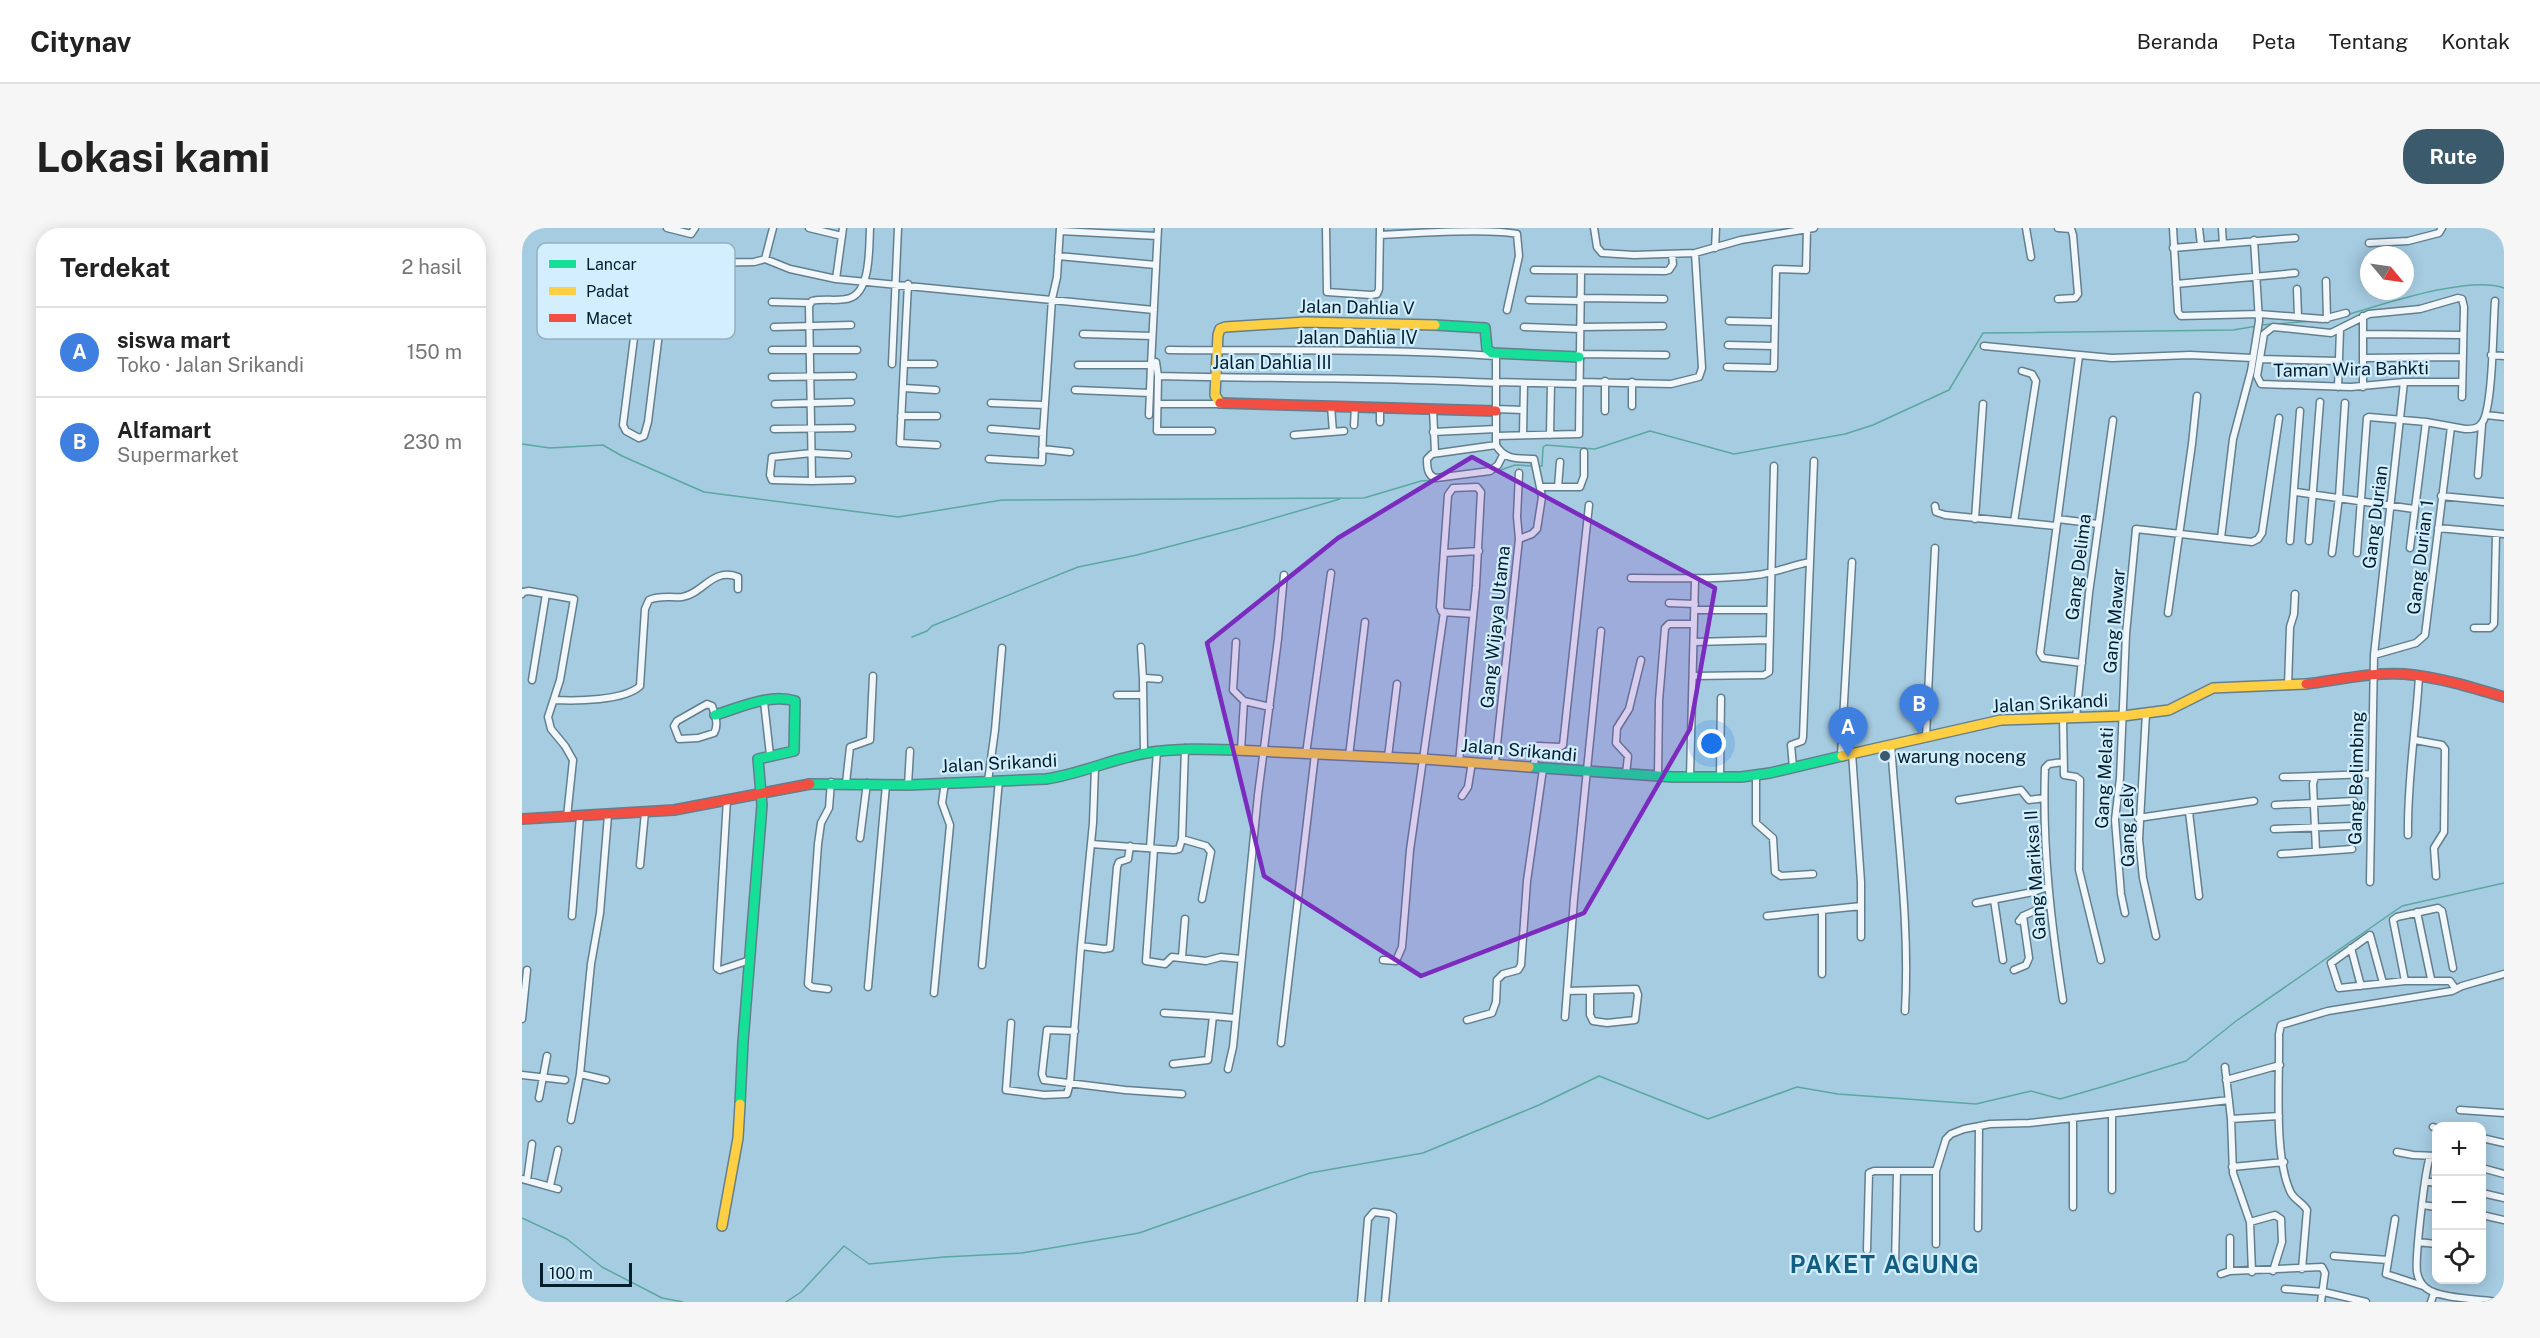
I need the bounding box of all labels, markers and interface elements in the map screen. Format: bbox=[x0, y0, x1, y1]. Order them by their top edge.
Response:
text: Citynav bbox=[30, 25, 131, 58]
text: Beranda bbox=[2137, 29, 2218, 54]
text: Peta bbox=[2251, 29, 2296, 54]
text: Tentang bbox=[2329, 29, 2408, 54]
text: Kontak bbox=[2441, 29, 2510, 54]
button: Rute bbox=[2403, 129, 2504, 184]
text: Lokasi kami bbox=[36, 132, 270, 181]
legend bbox=[537, 243, 735, 339]
north arrow bbox=[2360, 246, 2414, 300]
text: Terdekat bbox=[60, 252, 170, 283]
text: 2 hasil bbox=[402, 255, 462, 279]
text: Lancar bbox=[586, 255, 637, 274]
text: Padat bbox=[586, 282, 629, 301]
street label: Jalan Dahlia V bbox=[1299, 295, 1415, 319]
text: Macet bbox=[586, 309, 633, 328]
text: siswa mart bbox=[117, 327, 231, 353]
street label: Jalan Dahlia IV bbox=[1296, 327, 1418, 348]
text: A bbox=[72, 340, 87, 364]
text: 150 m bbox=[407, 340, 462, 364]
street label: Jalan Dahlia III bbox=[1212, 352, 1332, 373]
text: Toko · Jalan Srikandi bbox=[117, 353, 304, 377]
street label: Taman Wira Bahkti bbox=[2273, 357, 2429, 381]
text: Alfamart bbox=[117, 417, 211, 443]
text: B bbox=[73, 430, 86, 454]
text: 230 m bbox=[403, 430, 462, 454]
text: Supermarket bbox=[117, 443, 239, 467]
street label: Gang Durian bbox=[2358, 464, 2392, 570]
street label: Gang Durian 1 bbox=[2403, 498, 2437, 616]
street label: Gang Delima bbox=[2061, 513, 2095, 621]
street label: Gang Wijaya Utama bbox=[1476, 545, 1514, 709]
street label: Gang Mawar bbox=[2099, 568, 2129, 674]
pin: B bbox=[1900, 684, 1938, 734]
street label: Jalan Srikandi bbox=[1991, 689, 2109, 717]
pin: A bbox=[1828, 708, 1868, 757]
street label: Gang Belimbing bbox=[2344, 711, 2368, 845]
street label: Gang Melati bbox=[2091, 727, 2117, 829]
your location bbox=[1697, 729, 1726, 758]
street label: Jalan Srikandi bbox=[1460, 734, 1578, 766]
place label: warung noceng bbox=[1897, 746, 2026, 767]
street label: Jalan Srikandi bbox=[940, 749, 1058, 777]
marker: warung noceng bbox=[1878, 749, 1892, 763]
street label: Gang Lely bbox=[2116, 782, 2138, 867]
street label: Gang Mariksa II bbox=[2020, 809, 2050, 941]
map controls bbox=[2432, 1122, 2486, 1284]
button: + bbox=[2432, 1122, 2486, 1176]
button: − bbox=[2432, 1176, 2486, 1230]
button: locate bbox=[2432, 1230, 2486, 1284]
district label: PAKET AGUNG bbox=[1790, 1250, 1980, 1278]
scale bar bbox=[540, 1260, 632, 1288]
text: 100 m bbox=[549, 1264, 593, 1283]

